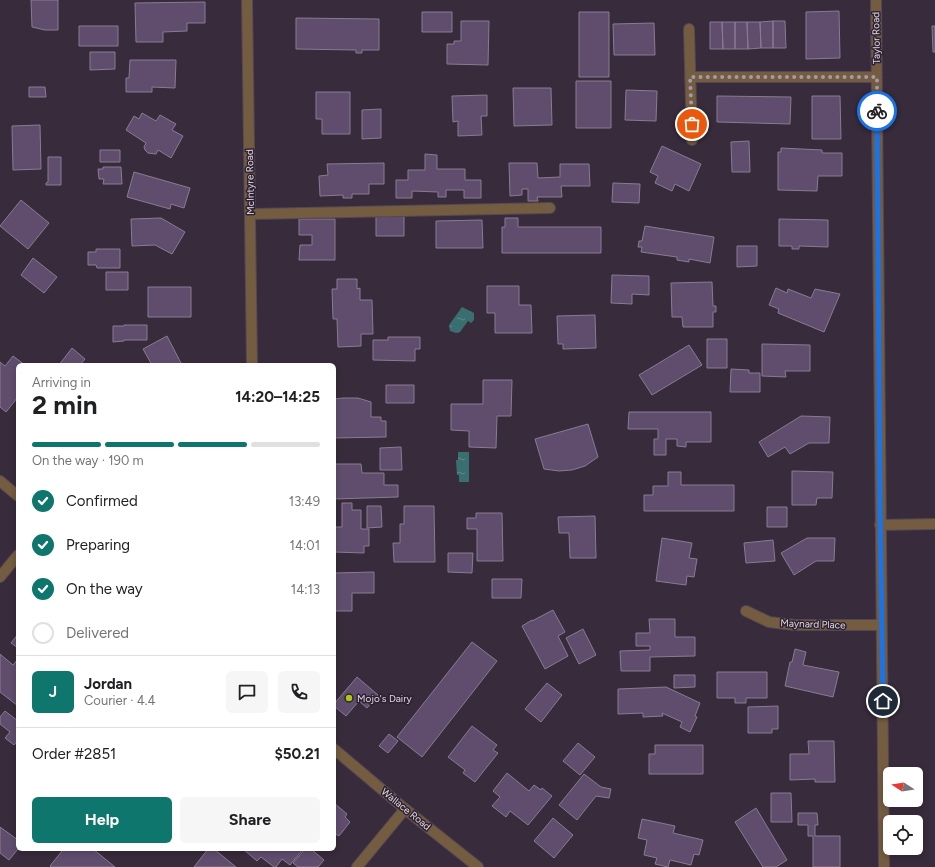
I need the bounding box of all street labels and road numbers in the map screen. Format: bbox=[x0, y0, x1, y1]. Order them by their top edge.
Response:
street label: Taylor Road bbox=[869, 12, 883, 64]
street label: McIntyre Road bbox=[243, 149, 257, 215]
street label: Maynard Place bbox=[780, 616, 846, 632]
street label: Wallace Road bbox=[379, 785, 434, 833]

